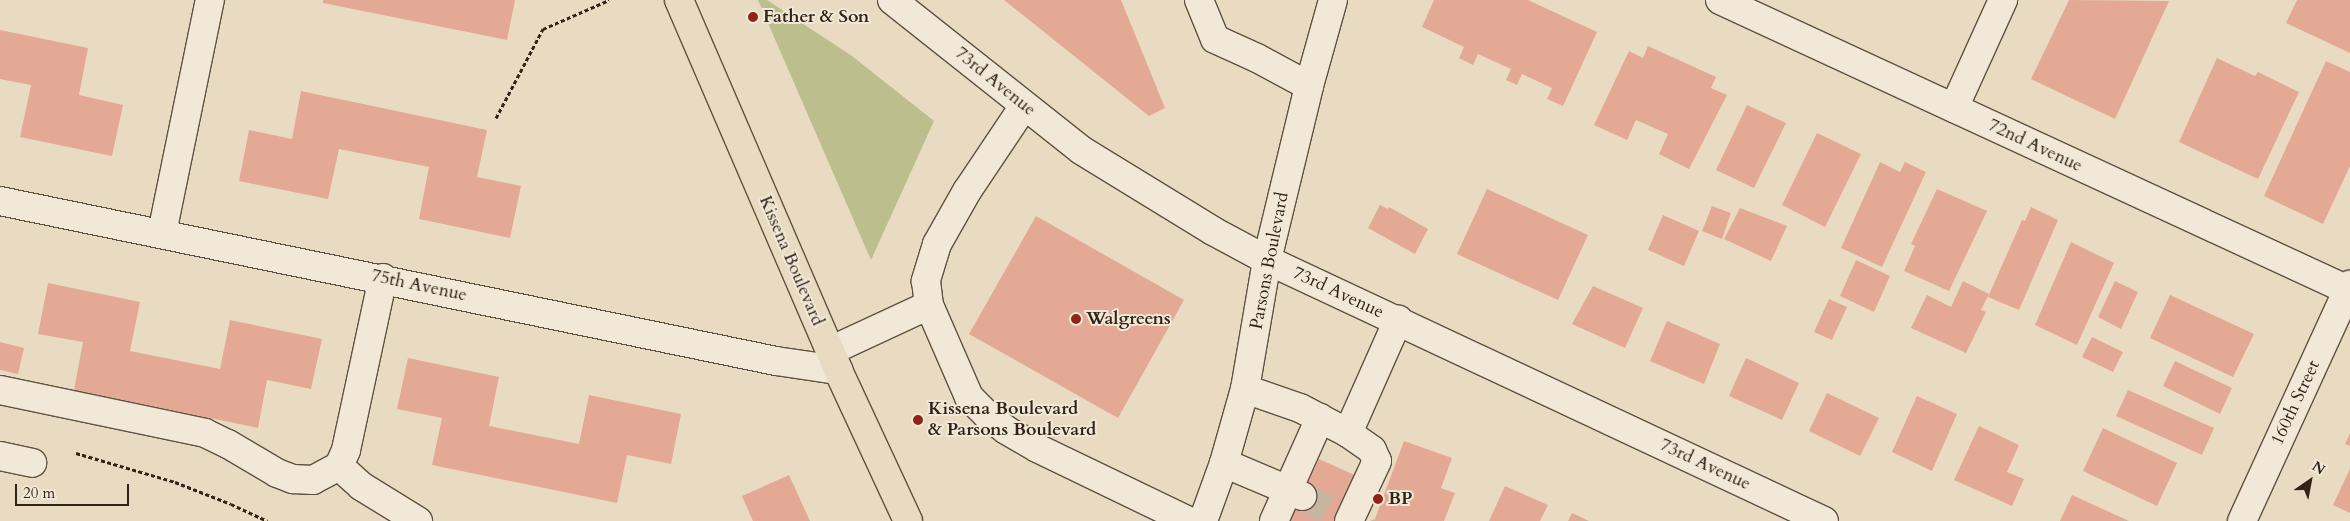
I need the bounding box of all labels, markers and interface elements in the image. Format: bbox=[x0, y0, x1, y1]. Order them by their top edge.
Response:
place label: Father & Son bbox=[763, 6, 869, 28]
marker: Father & Son bbox=[747, 11, 759, 23]
street label: 73rd Avenue bbox=[950, 43, 1040, 121]
street label: 72nd Avenue bbox=[1984, 115, 2086, 177]
street label: Parsons Boulevard bbox=[1246, 190, 1294, 332]
street label: Kissena Boulevard bbox=[754, 193, 828, 329]
street label: 73rd Avenue bbox=[1289, 263, 1387, 323]
street label: 75th Avenue bbox=[369, 265, 469, 307]
place label: Walgreens bbox=[1086, 308, 1171, 330]
marker: Walgreens bbox=[1070, 313, 1082, 325]
street label: 160th Street bbox=[2267, 357, 2325, 449]
place label: Kissena Boulevard & Parsons Boulevard bbox=[928, 399, 1096, 442]
marker: Kissena Boulevard & Parsons Boulevard bbox=[912, 414, 924, 426]
street label: 73rd Avenue bbox=[1656, 435, 1754, 495]
north arrow bbox=[2285, 456, 2335, 506]
text: N bbox=[2308, 457, 2329, 479]
scale bar bbox=[18, 474, 131, 506]
text: 20 m bbox=[23, 483, 55, 503]
place label: BP bbox=[1388, 488, 1412, 510]
marker: BP bbox=[1372, 493, 1384, 505]

